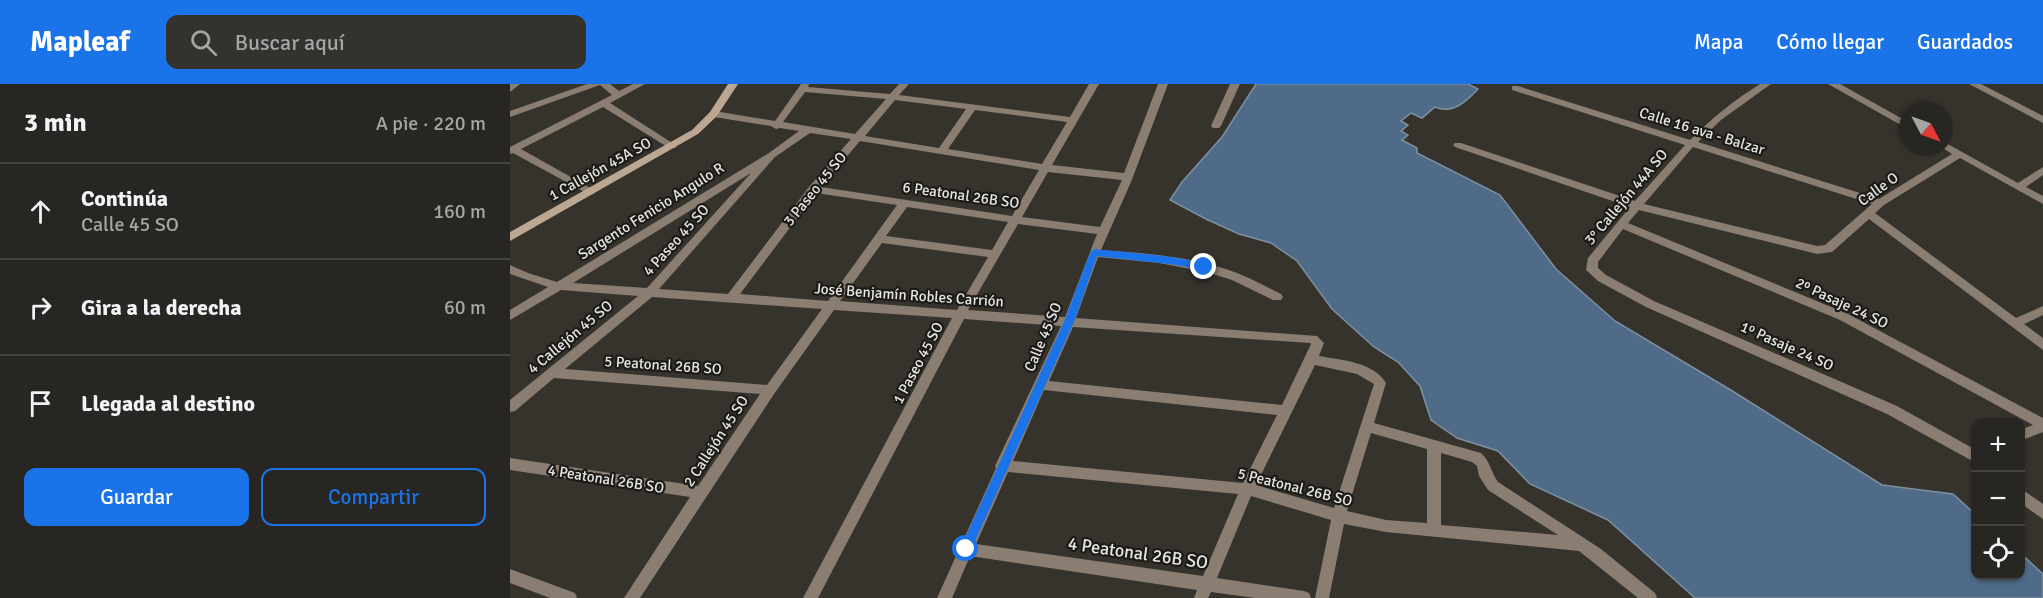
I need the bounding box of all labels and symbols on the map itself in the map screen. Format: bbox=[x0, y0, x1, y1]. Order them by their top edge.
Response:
north arrow bbox=[1899, 102, 1953, 156]
street label: Calle 16 ava - Balzar bbox=[1637, 103, 1767, 159]
street label: 1 Callejón 45A SO bbox=[546, 133, 654, 205]
street label: 3° Callejón 44A SO bbox=[1581, 145, 1671, 249]
street label: 3 Paseo 45 SO bbox=[780, 148, 850, 230]
street label: Sargento Fenicio Angulo R bbox=[575, 159, 727, 263]
street label: Calle O bbox=[1854, 168, 1902, 210]
street label: 6 Peatonal 26B SO bbox=[902, 178, 1021, 212]
street label: 4 Paseo 45 SO bbox=[639, 200, 713, 279]
route end bbox=[1190, 253, 1216, 279]
street label: 2º Pasaje 24 SO bbox=[1793, 274, 1891, 332]
street label: José Benjamín Robles Carrión bbox=[814, 279, 1004, 311]
street label: 4 Callejón 45 SO bbox=[524, 296, 616, 378]
street label: Calle 45 SO bbox=[1020, 300, 1066, 374]
street label: 1º Pasaje 24 SO bbox=[1738, 317, 1837, 375]
street label: 1 Paseo 45 SO bbox=[889, 319, 947, 407]
street label: 5 Peatonal 26B SO bbox=[604, 352, 722, 378]
street label: 2 Callejón 45 SO bbox=[680, 392, 752, 490]
street label: 4 Peatonal 26B SO bbox=[547, 461, 666, 497]
street label: 5 Peatonal 26B SO bbox=[1236, 464, 1354, 510]
street label: 4 Peatonal 26B SO bbox=[1067, 532, 1209, 574]
route start bbox=[952, 535, 978, 561]

